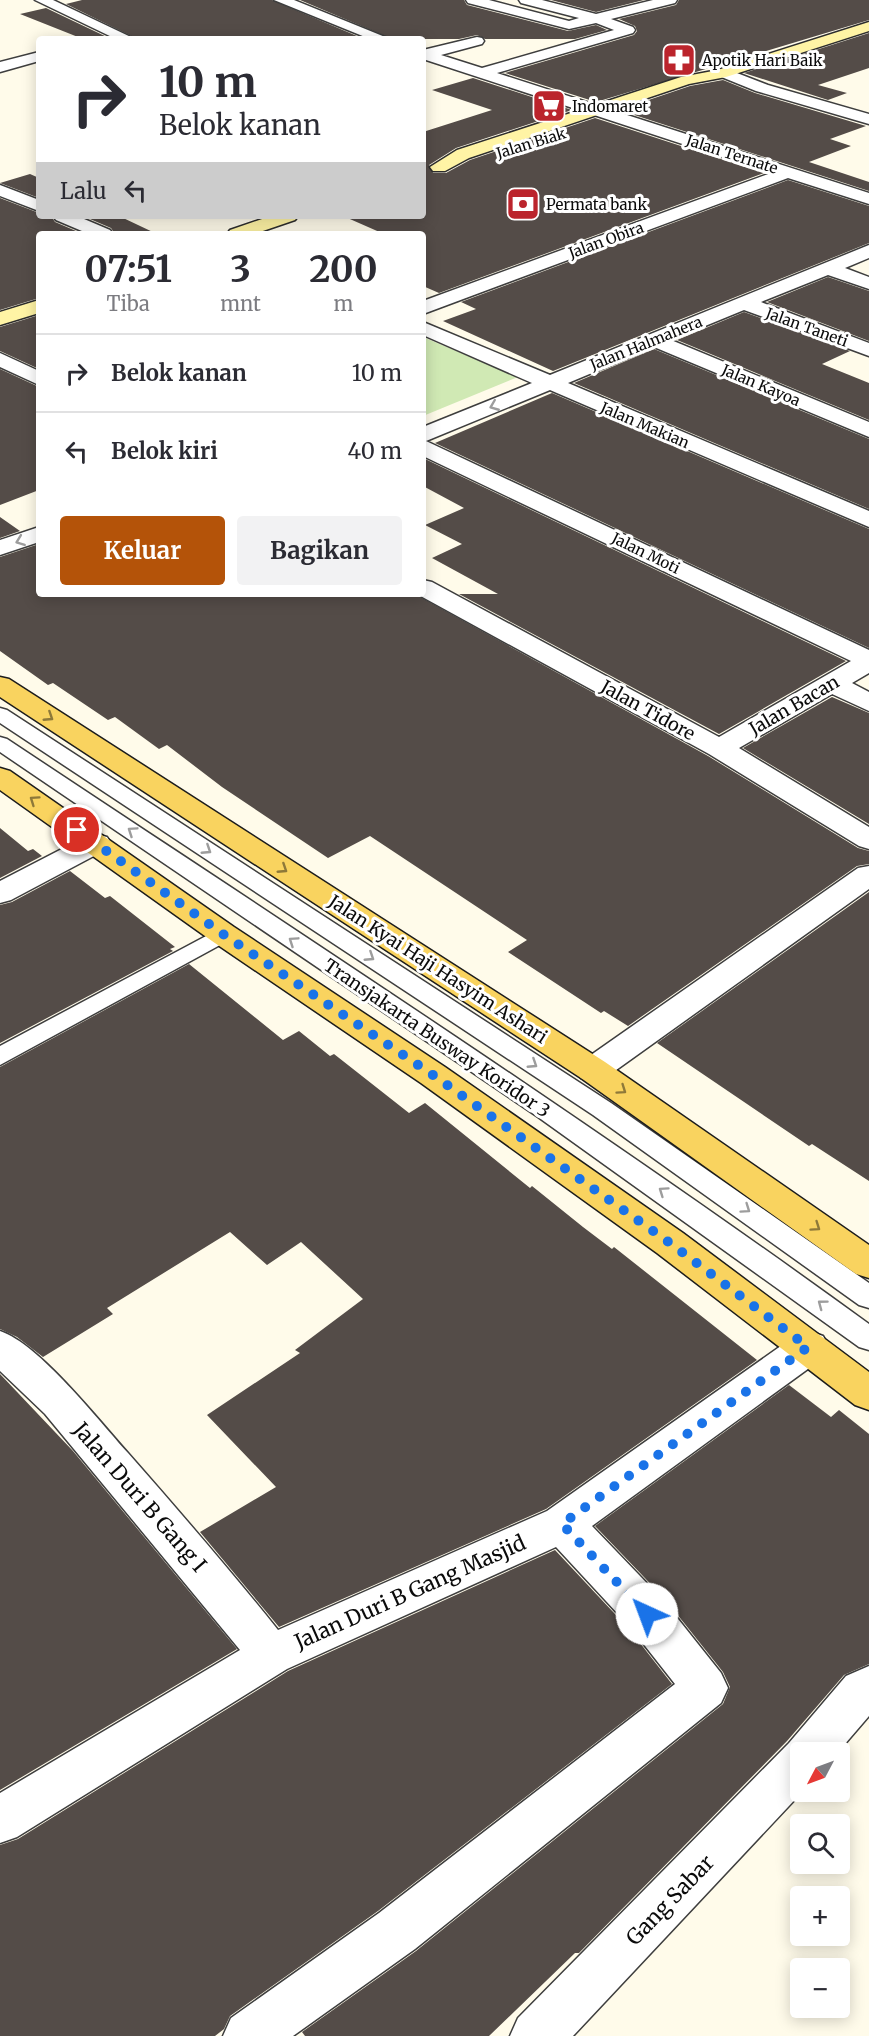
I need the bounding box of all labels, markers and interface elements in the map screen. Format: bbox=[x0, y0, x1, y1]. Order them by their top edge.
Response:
pharmacy icon: Apotik Hari Baik bbox=[661, 42, 697, 78]
place label: Apotik Hari Baik bbox=[701, 51, 823, 70]
text: 10 m bbox=[159, 56, 257, 108]
icon: right bbox=[60, 60, 138, 138]
supermarket icon: Indomaret bbox=[531, 88, 567, 124]
place label: Indomaret bbox=[572, 97, 648, 116]
text: Belok kanan bbox=[159, 108, 321, 142]
street label: Jalan Biak bbox=[493, 123, 569, 163]
street label: Jalan Ternate bbox=[683, 130, 780, 178]
icon: left bbox=[119, 174, 152, 207]
text: Lalu bbox=[60, 177, 107, 205]
bank icon: Permata bank bbox=[505, 186, 541, 222]
place label: Permata bank bbox=[546, 195, 647, 214]
street label: Jalan Obira bbox=[565, 218, 646, 263]
text: 07:51 bbox=[84, 247, 172, 292]
text: 3 bbox=[230, 247, 251, 292]
text: 200 bbox=[309, 247, 378, 292]
text: Tiba bbox=[107, 291, 150, 316]
text: mnt bbox=[220, 291, 261, 316]
text: m bbox=[333, 291, 353, 316]
street label: Jalan Taneti bbox=[762, 303, 851, 351]
street label: Jalan Halmahera bbox=[586, 312, 705, 375]
icon: right bbox=[60, 357, 93, 390]
text: Belok kanan bbox=[111, 359, 247, 387]
text: 10 m bbox=[352, 359, 402, 387]
street label: Jalan Kayoa bbox=[718, 360, 803, 410]
street label: Jalan Makian bbox=[597, 397, 692, 452]
one-way arrow bbox=[489, 399, 500, 411]
icon: left bbox=[60, 435, 93, 468]
text: Belok kiri bbox=[111, 437, 218, 465]
text: 40 m bbox=[347, 437, 402, 465]
button: Keluar bbox=[60, 516, 225, 585]
button: Bagikan bbox=[237, 516, 402, 585]
street label: Jalan Moti bbox=[608, 528, 683, 578]
one-way arrow bbox=[15, 534, 26, 546]
street label: Jalan Bacan bbox=[744, 670, 843, 741]
street label: Jalan Tidore bbox=[596, 674, 699, 745]
one-way arrow bbox=[42, 710, 53, 721]
one-way arrow bbox=[30, 796, 41, 807]
pin bbox=[51, 804, 102, 855]
icon: arrive bbox=[60, 813, 93, 846]
one-way arrow bbox=[127, 828, 138, 839]
one-way arrow bbox=[201, 842, 211, 854]
one-way arrow bbox=[276, 862, 287, 873]
street label: Jalan Kyai Haji Hasyim Ashari bbox=[323, 889, 552, 1048]
one-way arrow bbox=[289, 937, 300, 948]
one-way arrow bbox=[364, 949, 374, 961]
street label: Transjakarta Busway Koridor 3 bbox=[319, 954, 555, 1122]
one-way arrow bbox=[527, 1056, 537, 1068]
one-way arrow bbox=[616, 1083, 627, 1094]
one-way arrow bbox=[659, 1187, 670, 1198]
one-way arrow bbox=[739, 1202, 750, 1213]
one-way arrow bbox=[810, 1220, 821, 1231]
one-way arrow bbox=[818, 1301, 829, 1312]
street label: Jalan Duri B Gang I bbox=[67, 1416, 213, 1578]
street label: Jalan Duri B Gang Masjid bbox=[289, 1529, 530, 1656]
position arrow bbox=[615, 1582, 679, 1646]
north arrow bbox=[790, 1742, 850, 1802]
map controls bbox=[790, 1742, 850, 2018]
button: search bbox=[790, 1814, 850, 1874]
street label: Gang Sabar bbox=[620, 1849, 720, 1951]
button: + bbox=[790, 1886, 850, 1946]
button: − bbox=[790, 1958, 850, 2018]

